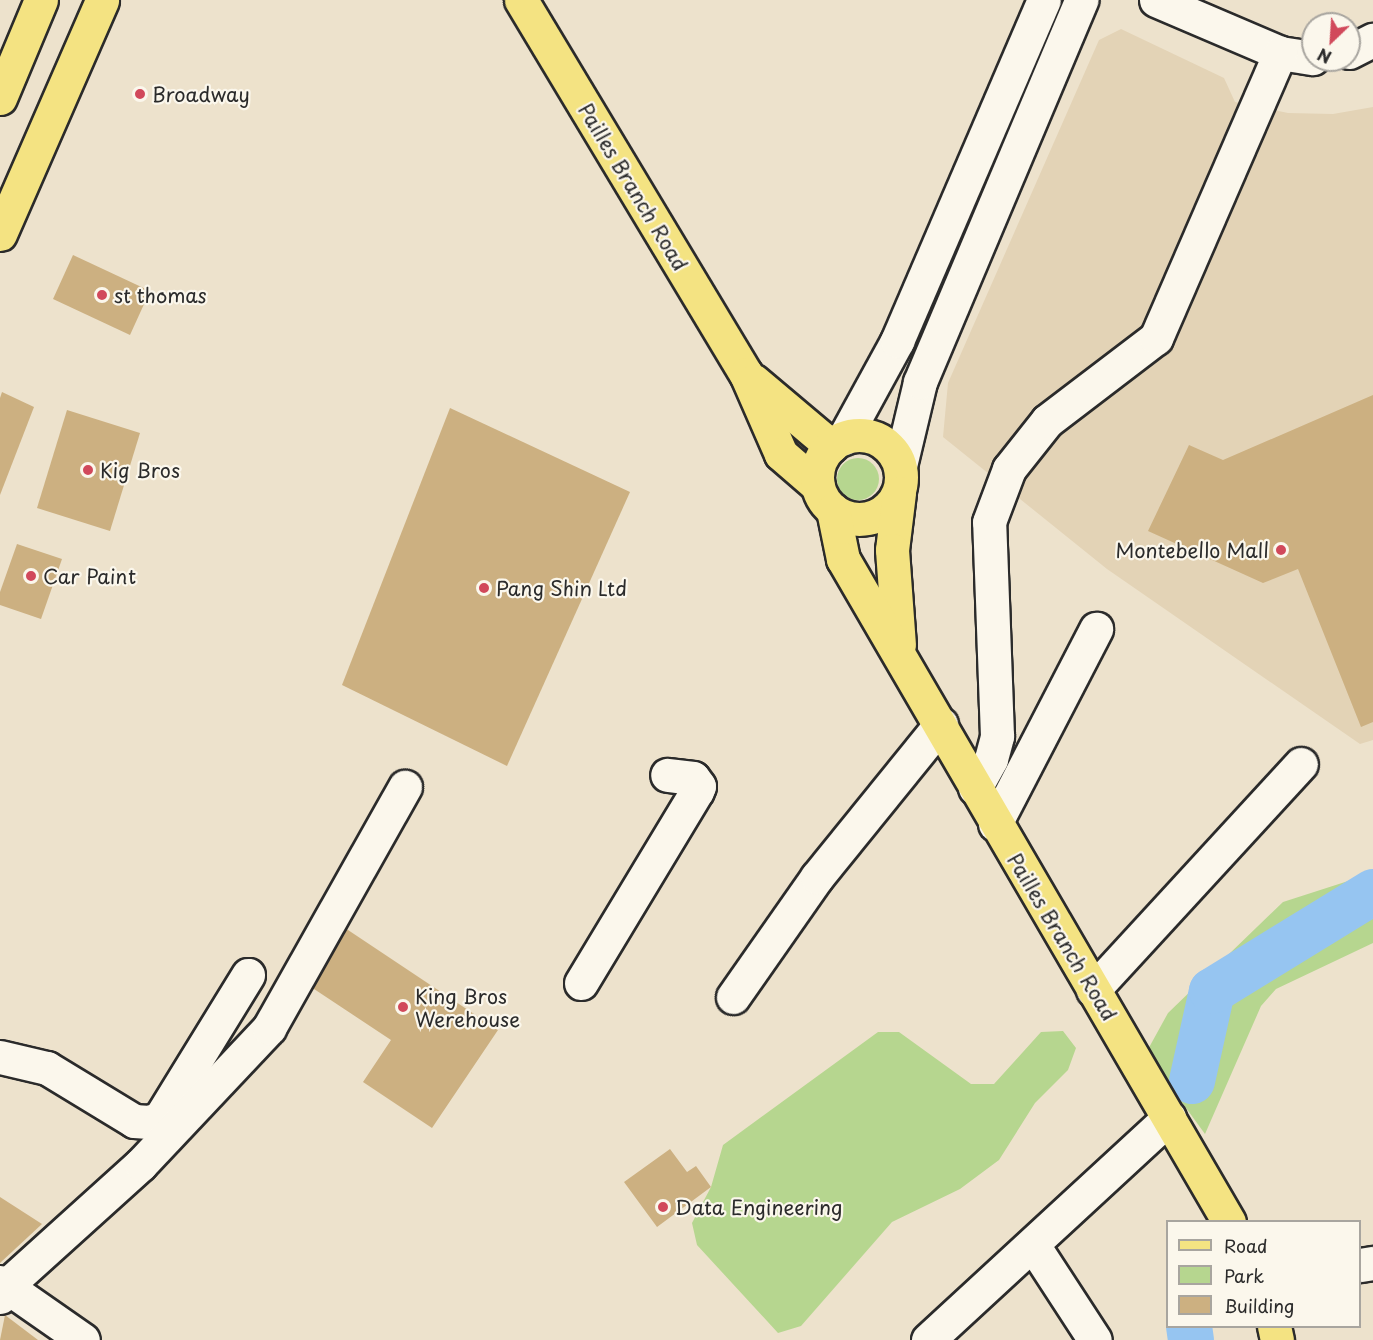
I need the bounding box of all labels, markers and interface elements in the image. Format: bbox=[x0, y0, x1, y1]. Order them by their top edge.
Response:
north arrow bbox=[1301, 12, 1361, 72]
text: N bbox=[1313, 43, 1335, 70]
place label: Broadway bbox=[152, 82, 250, 106]
marker: Broadway bbox=[133, 87, 147, 101]
street label: Pailles Branch Road bbox=[574, 99, 692, 275]
place label: st thomas bbox=[114, 283, 207, 307]
marker: st thomas bbox=[95, 288, 109, 302]
place label: Kig Bros bbox=[100, 458, 181, 482]
marker: Kig Bros bbox=[81, 463, 95, 477]
place label: Montebello Mall bbox=[1115, 538, 1269, 562]
marker: Montebello Mall bbox=[1274, 543, 1288, 557]
place label: Car Paint bbox=[43, 564, 135, 588]
marker: Car Paint bbox=[24, 569, 38, 583]
place label: Pang Shin Ltd bbox=[496, 576, 629, 600]
marker: Pang Shin Ltd bbox=[477, 581, 491, 595]
street label: Pailles Branch Road bbox=[1003, 849, 1121, 1025]
place label: King Bros Werehouse bbox=[415, 984, 520, 1031]
marker: King Bros Werehouse bbox=[396, 1000, 410, 1014]
place label: Data Engineering bbox=[675, 1195, 843, 1219]
marker: Data Engineering bbox=[656, 1200, 670, 1214]
legend bbox=[1166, 1220, 1361, 1328]
text: Road bbox=[1224, 1232, 1268, 1259]
text: Park bbox=[1224, 1262, 1264, 1289]
text: Building bbox=[1224, 1292, 1294, 1319]

